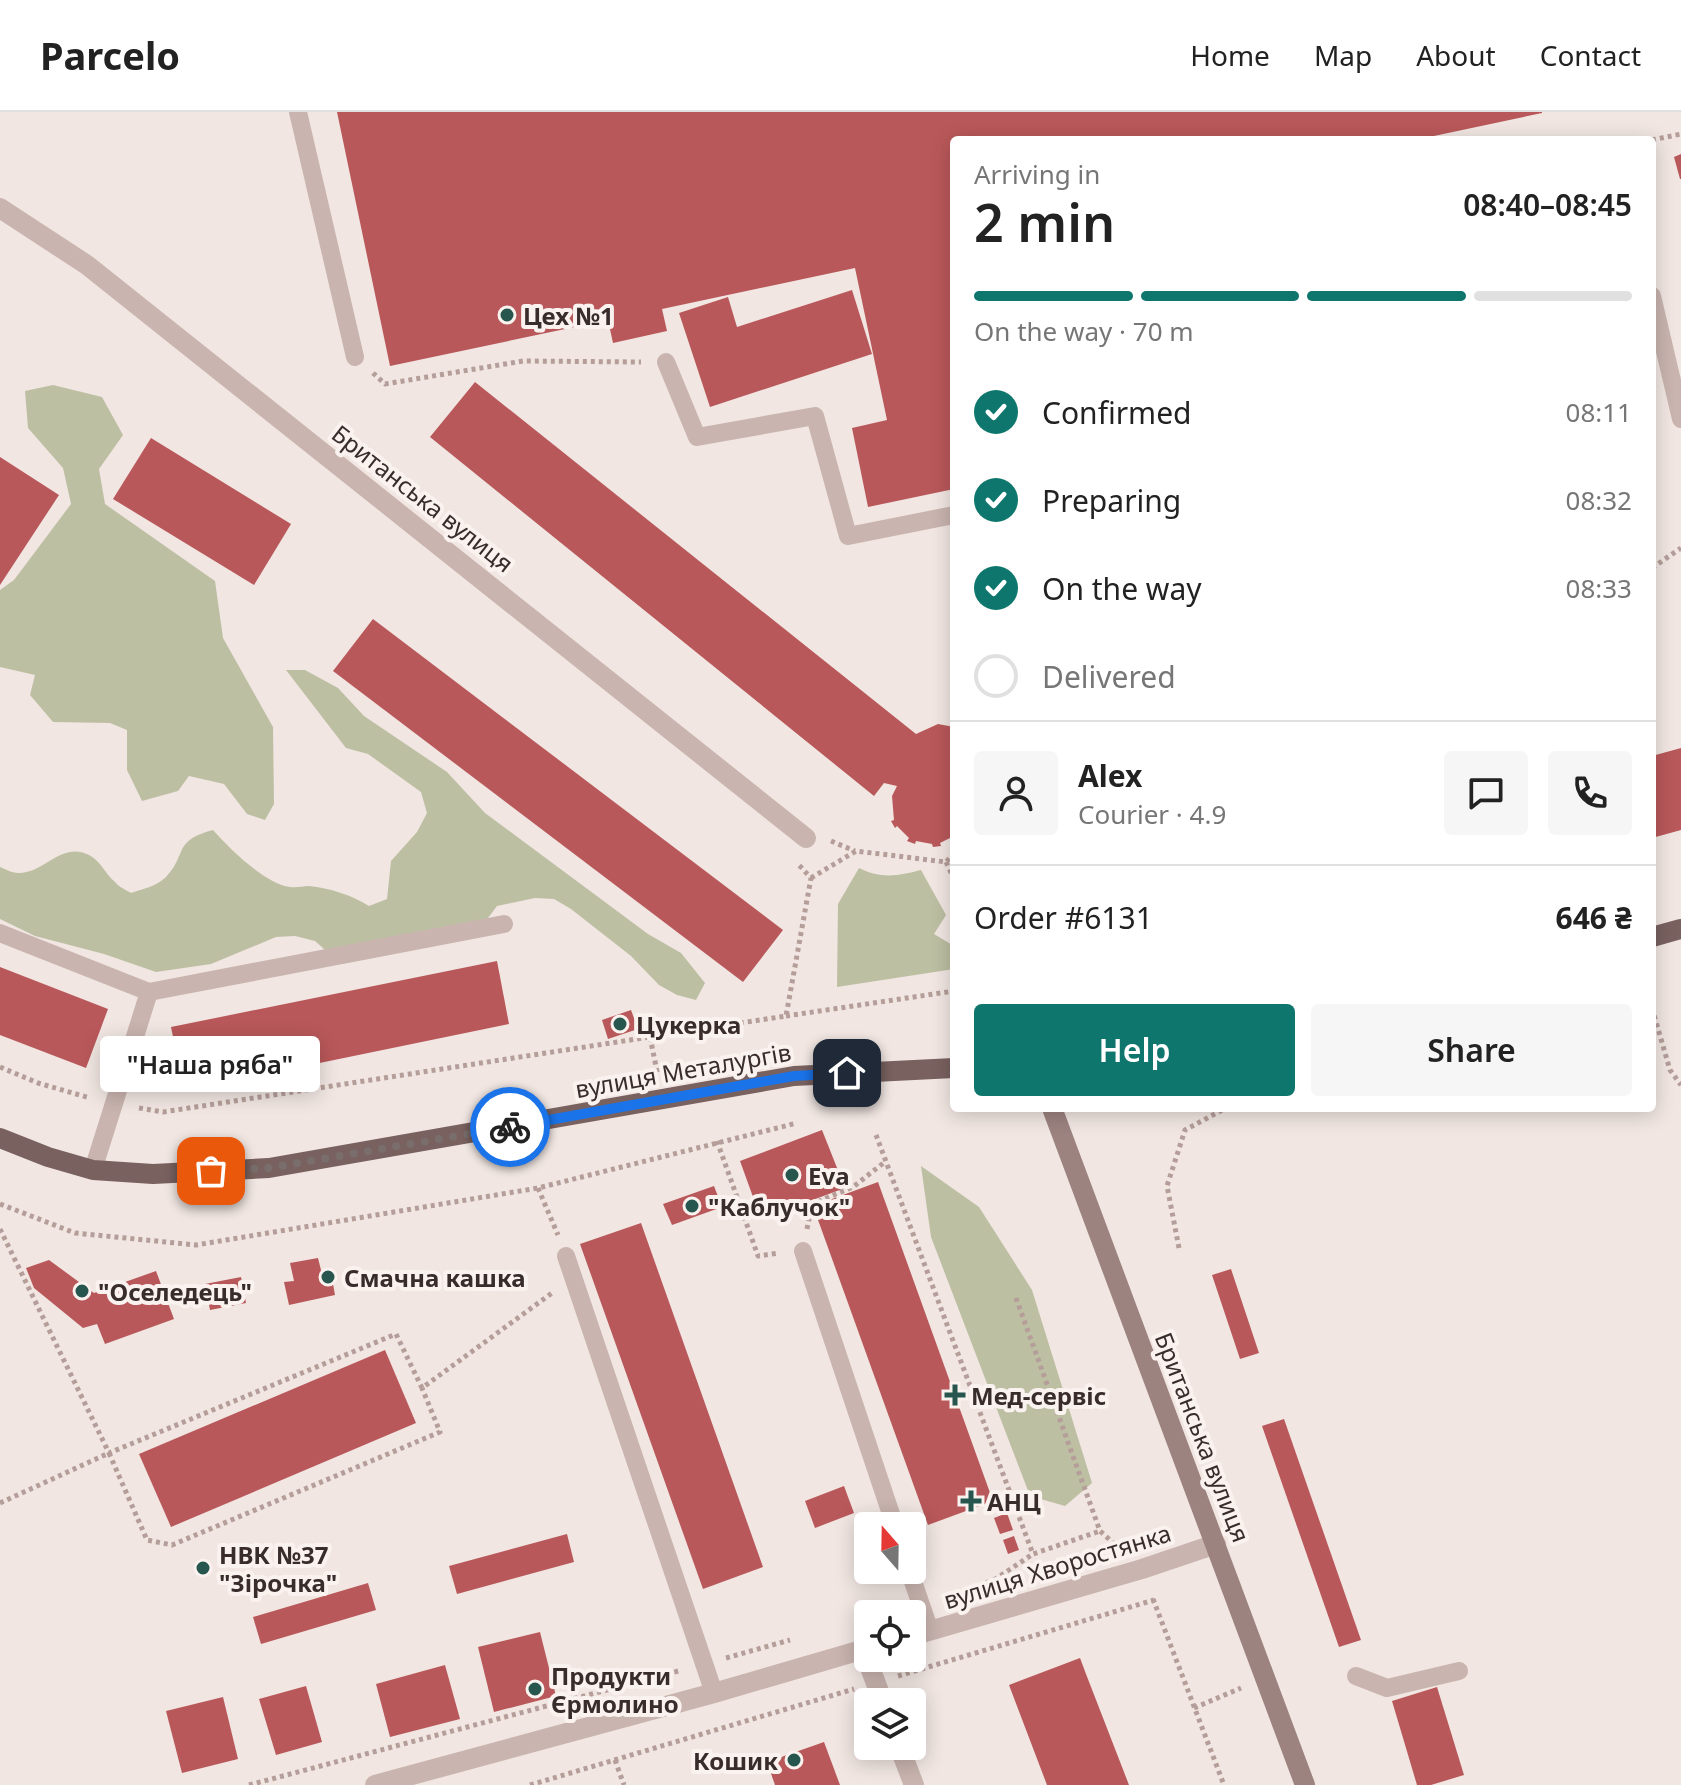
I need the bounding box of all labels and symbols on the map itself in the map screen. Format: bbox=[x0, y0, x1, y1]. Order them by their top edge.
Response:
place label: Цех №1 bbox=[523, 299, 614, 332]
marker: Цех №1 bbox=[498, 306, 516, 324]
street label: Британська вулиця bbox=[325, 417, 521, 579]
place label: Цукерка bbox=[636, 1008, 741, 1041]
marker: Цукерка bbox=[611, 1015, 629, 1033]
callout: "Наша ряба" bbox=[101, 1035, 321, 1091]
street label: вулиця Металургів bbox=[573, 1035, 793, 1105]
pin bbox=[813, 1039, 881, 1107]
courier bbox=[470, 1087, 550, 1167]
pin bbox=[177, 1137, 245, 1205]
place label: Eva bbox=[808, 1159, 850, 1192]
marker: Eva bbox=[783, 1166, 801, 1184]
place label: "Каблучок" bbox=[708, 1190, 850, 1223]
marker: "Каблучок" bbox=[683, 1197, 701, 1215]
place label: Смачна кашка bbox=[344, 1261, 526, 1294]
marker: Смачна кашка bbox=[319, 1268, 337, 1286]
place label: "Оселедець" bbox=[98, 1275, 252, 1308]
marker: "Оселедець" bbox=[73, 1282, 91, 1300]
street label: Британська вулиця bbox=[1148, 1327, 1258, 1547]
place label: Мед-сервіс bbox=[971, 1379, 1106, 1412]
marker: Мед-сервіс bbox=[946, 1386, 964, 1404]
place label: АНЦ bbox=[987, 1485, 1041, 1518]
marker: АНЦ bbox=[962, 1492, 980, 1510]
north arrow bbox=[854, 1512, 926, 1584]
street label: вулиця Хворостянка bbox=[939, 1516, 1175, 1616]
place label: НВК №37 "Зірочка" bbox=[219, 1538, 337, 1599]
marker: НВК №37 "Зірочка" bbox=[194, 1559, 212, 1577]
place label: Продукти Єрмолино bbox=[551, 1659, 679, 1720]
marker: Продукти Єрмолино bbox=[526, 1680, 544, 1698]
place label: Кошик bbox=[693, 1744, 778, 1777]
marker: Кошик bbox=[785, 1751, 803, 1769]

